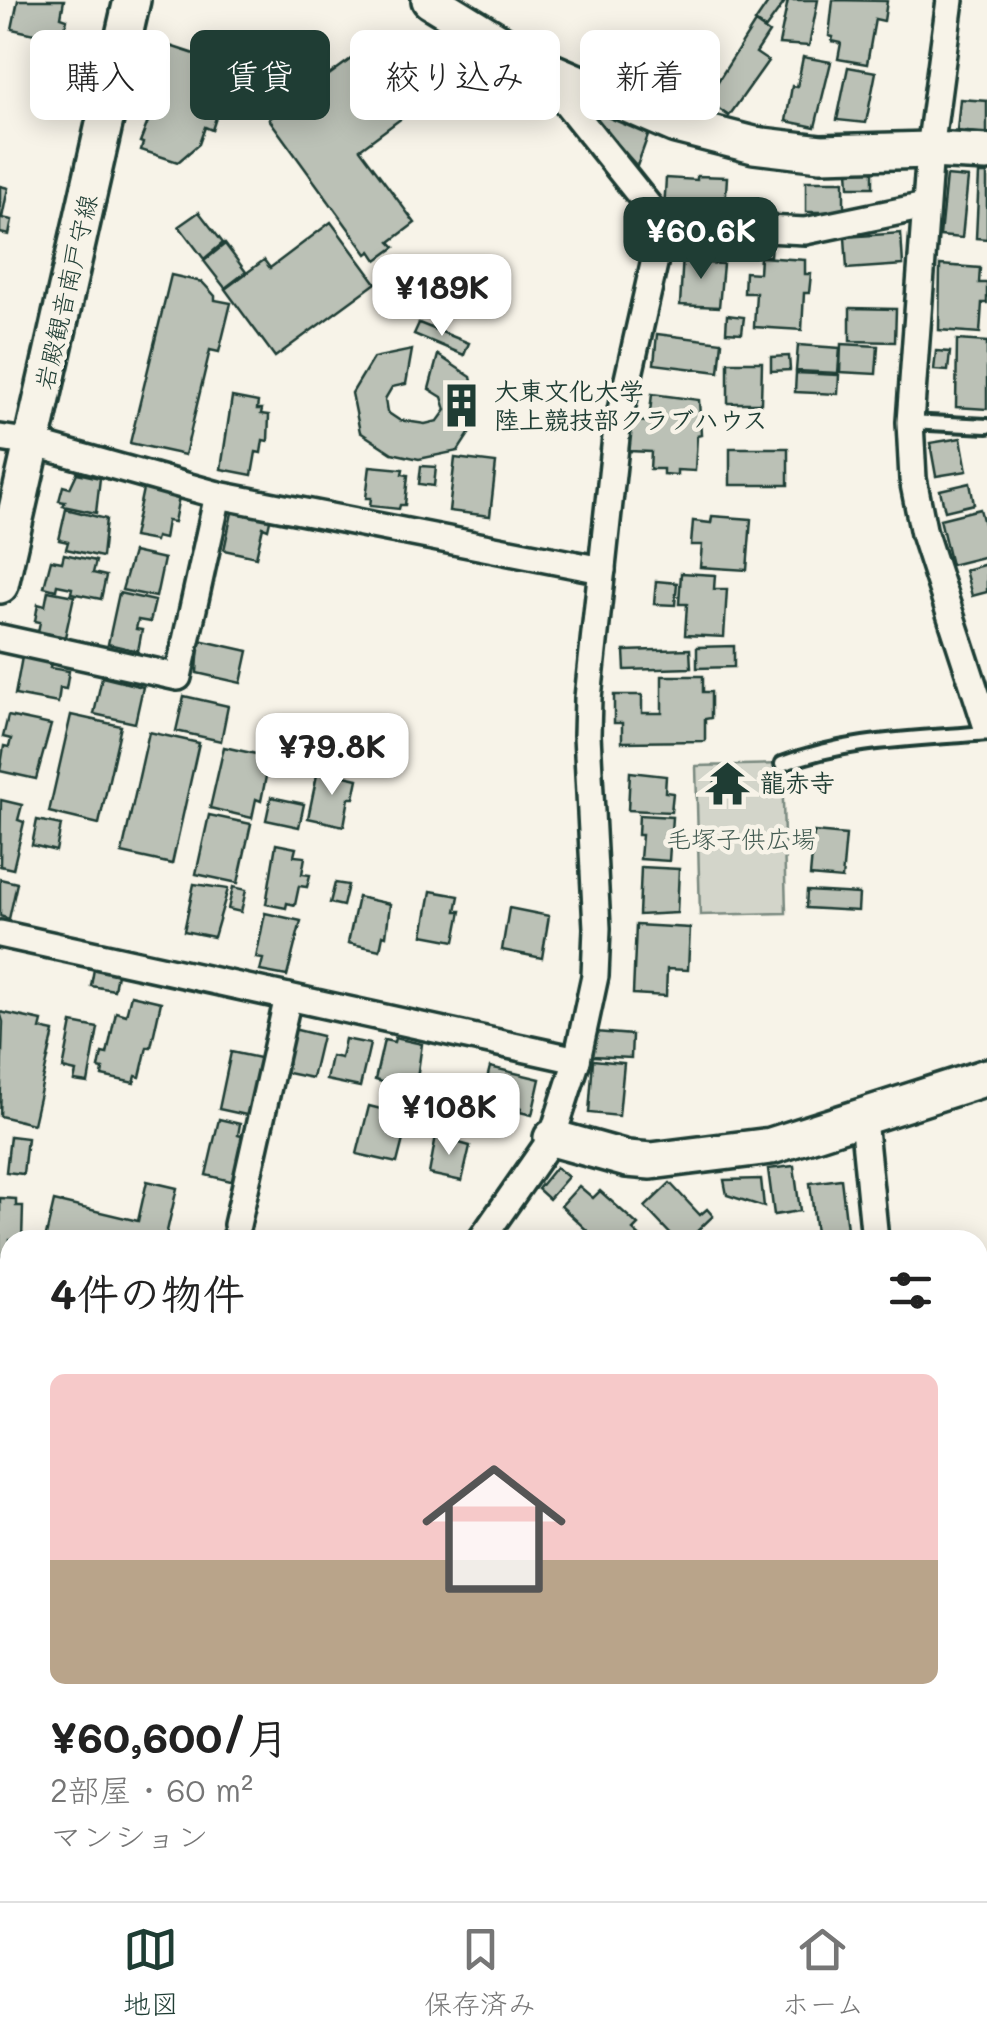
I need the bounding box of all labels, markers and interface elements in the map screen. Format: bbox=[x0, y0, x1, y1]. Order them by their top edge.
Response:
chip: 購入 bbox=[30, 30, 170, 120]
chip: 賃貸 bbox=[190, 30, 330, 120]
chip: 絞り込み bbox=[350, 30, 560, 120]
chip: 新着 bbox=[580, 30, 720, 120]
street label: 岩殿観音南戸守線 bbox=[27, 191, 103, 393]
pin: ¥60.6K bbox=[620, 197, 782, 282]
text: ¥60.6K bbox=[645, 208, 757, 250]
pin: ¥189K bbox=[372, 254, 512, 339]
text: ¥189K bbox=[394, 265, 490, 307]
place label: 大東文化大学 陸上競技部クラブハウス bbox=[494, 374, 768, 435]
building icon: 大東文化大学 陸上競技部クラブハウス bbox=[437, 381, 485, 429]
pin: ¥79.8K bbox=[251, 713, 413, 798]
text: ¥79.8K bbox=[278, 724, 386, 766]
temple icon: 龍赤寺 bbox=[703, 759, 751, 807]
place label: 龍赤寺 bbox=[760, 766, 835, 798]
park label: 毛塚子供広場 bbox=[666, 822, 816, 854]
pin: ¥108K bbox=[379, 1073, 519, 1158]
text: ¥108K bbox=[401, 1084, 497, 1126]
icon: filters bbox=[883, 1263, 938, 1318]
text: 4件の物件 bbox=[50, 1265, 245, 1320]
icon: home bbox=[404, 1439, 584, 1619]
text: ¥60,600/月 bbox=[50, 1709, 289, 1764]
text: 2部屋 · 60 m² bbox=[50, 1768, 253, 1810]
text: マンション bbox=[50, 1814, 209, 1856]
tab: 地図 bbox=[123, 1922, 179, 2022]
tab: 保存済み bbox=[424, 1922, 536, 2022]
tab: ホーム bbox=[781, 1922, 864, 2022]

